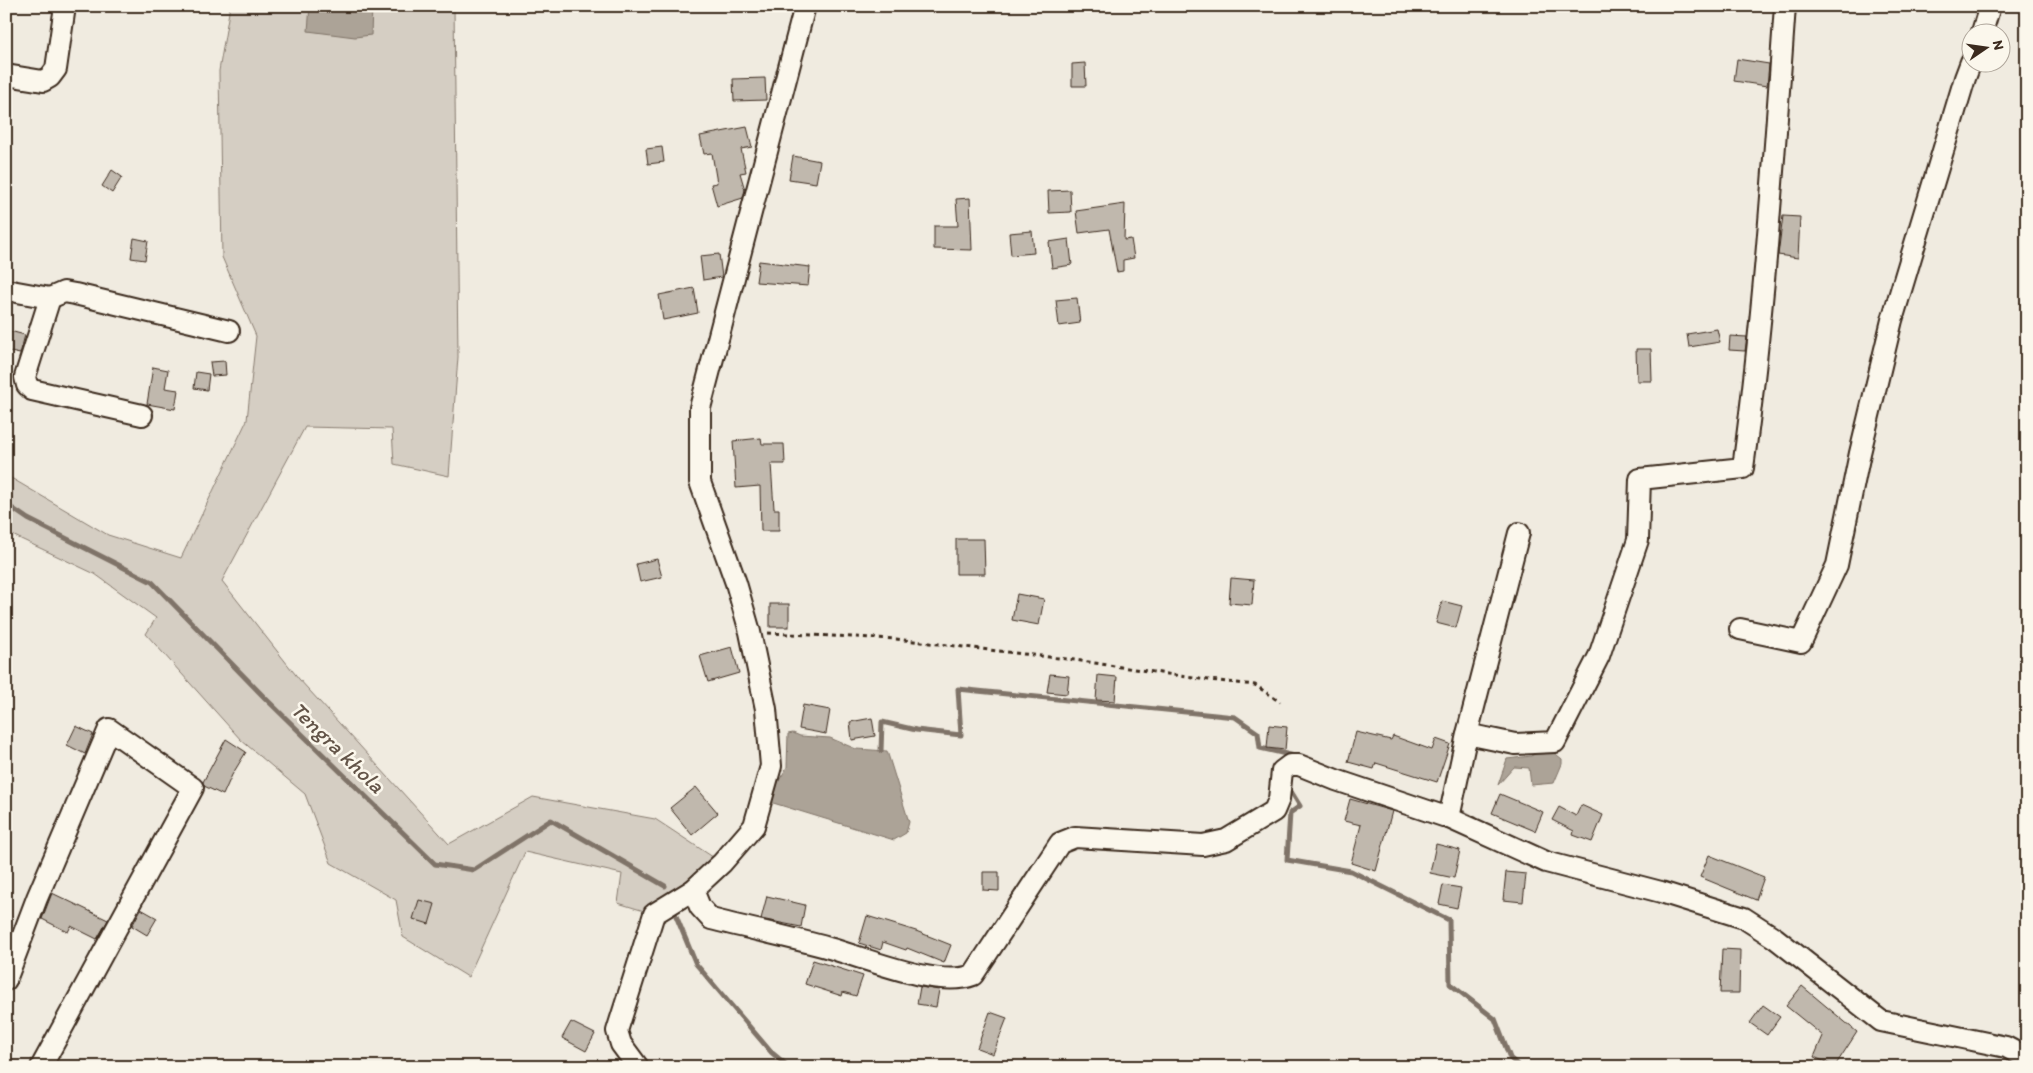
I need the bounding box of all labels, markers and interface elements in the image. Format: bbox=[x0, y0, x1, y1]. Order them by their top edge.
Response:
north arrow bbox=[1960, 22, 2010, 72]
text: N bbox=[1989, 39, 2008, 52]
water label: Tengra khola bbox=[285, 696, 391, 799]

